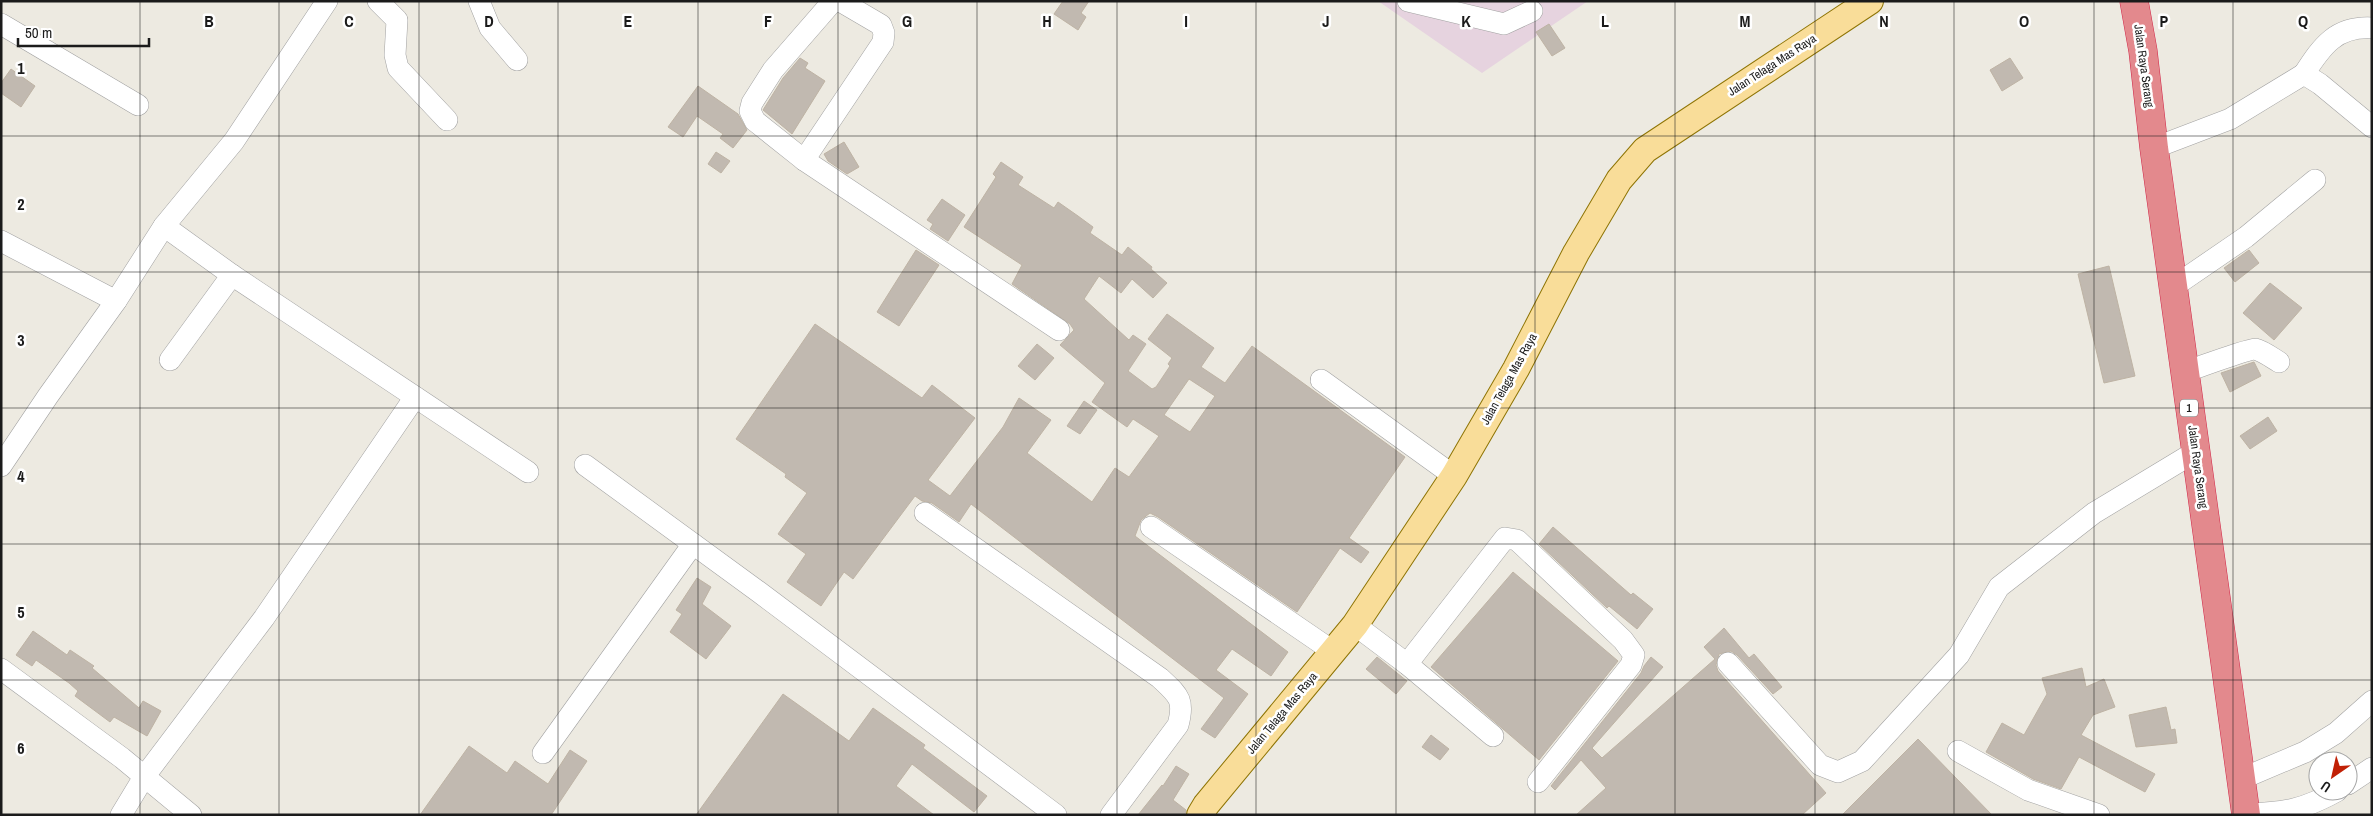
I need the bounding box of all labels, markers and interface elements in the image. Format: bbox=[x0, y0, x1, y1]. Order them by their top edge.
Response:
text: B bbox=[204, 10, 214, 32]
text: C bbox=[344, 10, 354, 32]
text: D bbox=[484, 10, 494, 32]
text: E bbox=[624, 10, 633, 32]
text: F bbox=[764, 10, 772, 32]
text: G bbox=[902, 10, 912, 32]
text: H bbox=[1042, 10, 1052, 32]
text: I bbox=[1184, 10, 1188, 32]
text: J bbox=[1322, 10, 1330, 32]
text: K bbox=[1461, 10, 1471, 32]
text: L bbox=[1601, 10, 1609, 32]
text: M bbox=[1740, 10, 1751, 32]
text: N bbox=[1879, 10, 1889, 32]
text: O bbox=[2019, 10, 2029, 32]
text: P bbox=[2160, 10, 2169, 32]
text: Q bbox=[2298, 10, 2308, 32]
scale bar bbox=[18, 15, 149, 47]
text: 50 m bbox=[25, 22, 52, 43]
street label: Jalan Raya Serang bbox=[2130, 23, 2158, 109]
street label: Jalan Telaga Mas Raya bbox=[1725, 30, 1820, 100]
text: 1 bbox=[17, 57, 25, 79]
text: 2 bbox=[17, 193, 25, 215]
text: 3 bbox=[17, 329, 25, 351]
street label: Jalan Telaga Mas Raya bbox=[1477, 330, 1541, 428]
road number: 1 bbox=[2180, 399, 2198, 416]
street label: Jalan Raya Serang bbox=[2184, 424, 2212, 510]
text: 4 bbox=[17, 465, 25, 487]
text: 5 bbox=[17, 601, 25, 623]
street label: Jalan Telaga Mas Raya bbox=[1243, 668, 1321, 757]
text: 6 bbox=[17, 737, 25, 759]
north arrow bbox=[2308, 751, 2358, 801]
text: U bbox=[2317, 777, 2334, 797]

